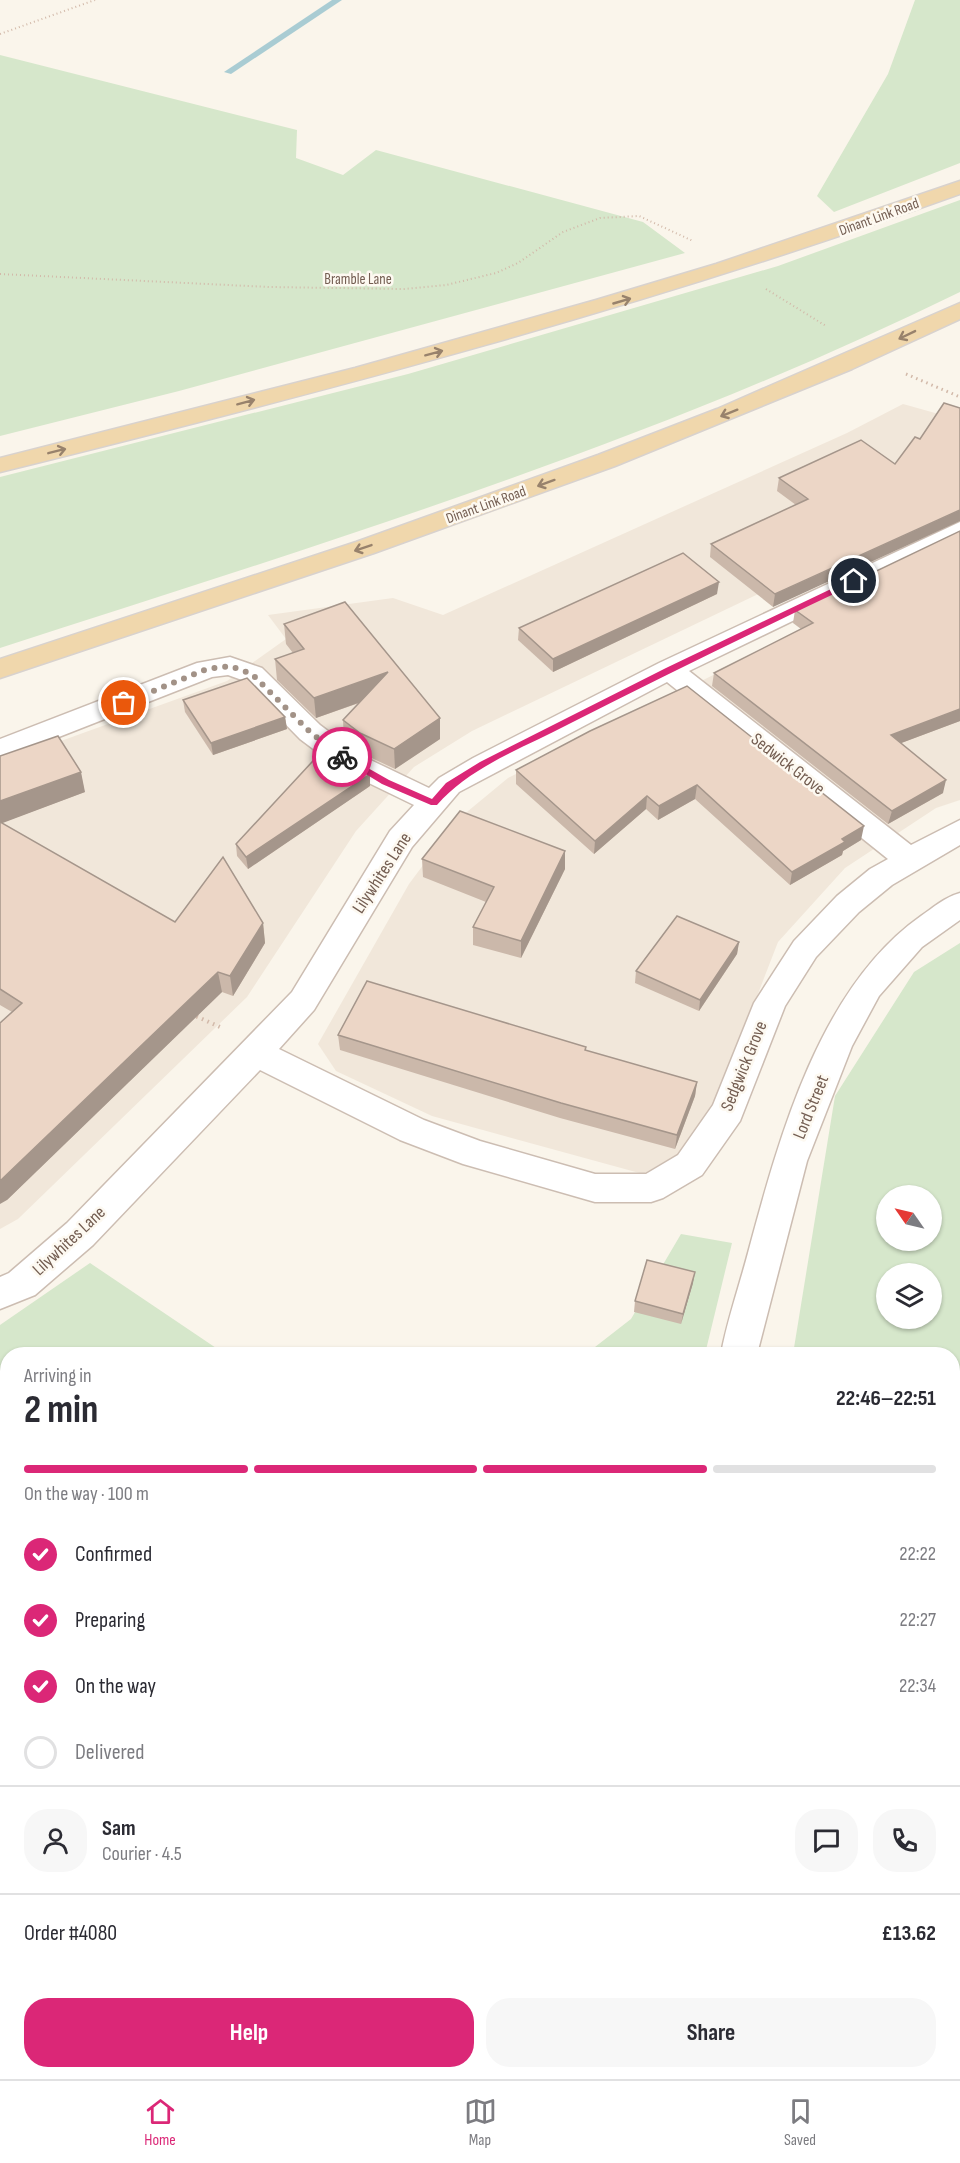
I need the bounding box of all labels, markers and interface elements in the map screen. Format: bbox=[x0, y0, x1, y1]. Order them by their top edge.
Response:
street label: Dinant Link Road bbox=[836, 194, 922, 240]
street label: Bramble Lane bbox=[324, 270, 392, 289]
one-way arrow bbox=[612, 295, 631, 306]
one-way arrow bbox=[899, 330, 917, 342]
one-way arrow bbox=[424, 347, 443, 358]
one-way arrow bbox=[236, 396, 255, 408]
one-way arrow bbox=[720, 408, 738, 419]
one-way arrow bbox=[47, 445, 66, 457]
one-way arrow bbox=[538, 478, 556, 489]
street label: Dinant Link Road bbox=[443, 482, 529, 528]
one-way arrow bbox=[354, 543, 373, 554]
pin bbox=[828, 555, 879, 606]
icon: home bbox=[837, 564, 870, 597]
pin bbox=[98, 677, 149, 728]
icon: bag bbox=[107, 686, 140, 719]
courier bbox=[312, 727, 372, 787]
street label: Sedwick Grove bbox=[747, 729, 829, 799]
icon: bike bbox=[326, 741, 359, 774]
street label: Lilywhites Lane bbox=[348, 829, 416, 917]
street label: Sedgwick Grove bbox=[716, 1018, 772, 1114]
street label: Lord Street bbox=[789, 1071, 834, 1142]
north arrow bbox=[876, 1185, 942, 1251]
map controls bbox=[876, 1185, 942, 1329]
street label: Lilywhites Lane bbox=[28, 1202, 110, 1280]
button: layers bbox=[876, 1263, 942, 1329]
text: Arriving in bbox=[24, 1364, 92, 1388]
text: 22:46–22:51 bbox=[836, 1385, 936, 1412]
text: 2 min bbox=[24, 1387, 98, 1434]
text: On the way · 100 m bbox=[24, 1482, 149, 1506]
icon: check bbox=[24, 1538, 57, 1571]
text: Confirmed bbox=[75, 1541, 152, 1568]
text: 22:22 bbox=[899, 1542, 936, 1566]
icon: check bbox=[24, 1604, 57, 1637]
text: Preparing bbox=[75, 1607, 145, 1634]
text: 22:27 bbox=[899, 1608, 936, 1632]
icon: check bbox=[24, 1670, 57, 1703]
text: On the way bbox=[75, 1673, 156, 1700]
text: 22:34 bbox=[899, 1674, 936, 1698]
text: Delivered bbox=[75, 1739, 144, 1766]
button: person bbox=[24, 1809, 87, 1872]
button: chat bbox=[795, 1809, 858, 1872]
button: phone bbox=[873, 1809, 936, 1872]
text: Sam bbox=[102, 1815, 136, 1842]
text: Courier · 4.5 bbox=[102, 1842, 182, 1866]
text: Order #4080 bbox=[24, 1920, 117, 1947]
text: £13.62 bbox=[882, 1920, 936, 1947]
button: Help bbox=[24, 1998, 474, 2067]
button: Share bbox=[486, 1998, 936, 2067]
tab: Home bbox=[144, 2095, 177, 2150]
tab: Map bbox=[464, 2095, 497, 2150]
tab: Saved bbox=[784, 2095, 817, 2150]

